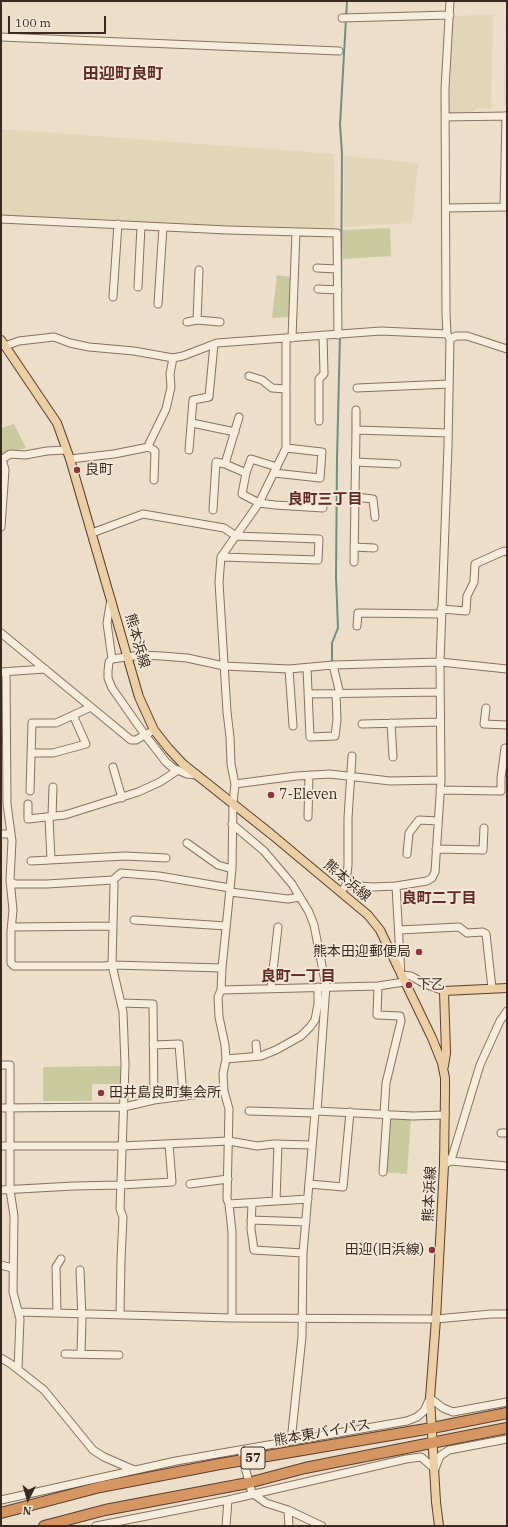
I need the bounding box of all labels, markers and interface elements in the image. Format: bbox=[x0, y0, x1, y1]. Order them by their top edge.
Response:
scale bar bbox=[10, 8, 108, 34]
text: 100 m bbox=[15, 15, 51, 30]
district label: 田迎町良町 bbox=[83, 64, 163, 84]
place label: 良町 bbox=[85, 462, 113, 478]
marker: 良町 bbox=[72, 465, 82, 475]
district label: 良町三丁目 bbox=[288, 491, 362, 509]
street label: 熊本浜線 bbox=[121, 612, 153, 670]
place label: 7-Eleven bbox=[279, 787, 337, 803]
marker: 7-Eleven bbox=[266, 790, 276, 800]
street label: 熊本浜線 bbox=[320, 857, 374, 905]
district label: 良町二丁目 bbox=[402, 890, 476, 908]
place label: 熊本田迎郵便局 bbox=[313, 944, 411, 960]
marker: 熊本田迎郵便局 bbox=[414, 947, 424, 957]
district label: 良町一丁目 bbox=[261, 968, 335, 986]
place label: 下乙 bbox=[417, 977, 445, 993]
marker: 下乙 bbox=[404, 980, 414, 990]
place label: 田井島良町集会所 bbox=[109, 1085, 221, 1101]
marker: 田井島良町集会所 bbox=[96, 1088, 106, 1098]
street label: 熊本浜線 bbox=[420, 1166, 440, 1222]
place label: 田迎(旧浜線) bbox=[345, 1242, 424, 1258]
marker: 田迎(旧浜線) bbox=[427, 1245, 437, 1255]
street label: 熊本東バイパス bbox=[272, 1416, 372, 1450]
road number: 57 bbox=[241, 1447, 265, 1469]
north arrow bbox=[8, 1479, 48, 1519]
text: N bbox=[22, 1504, 32, 1518]

